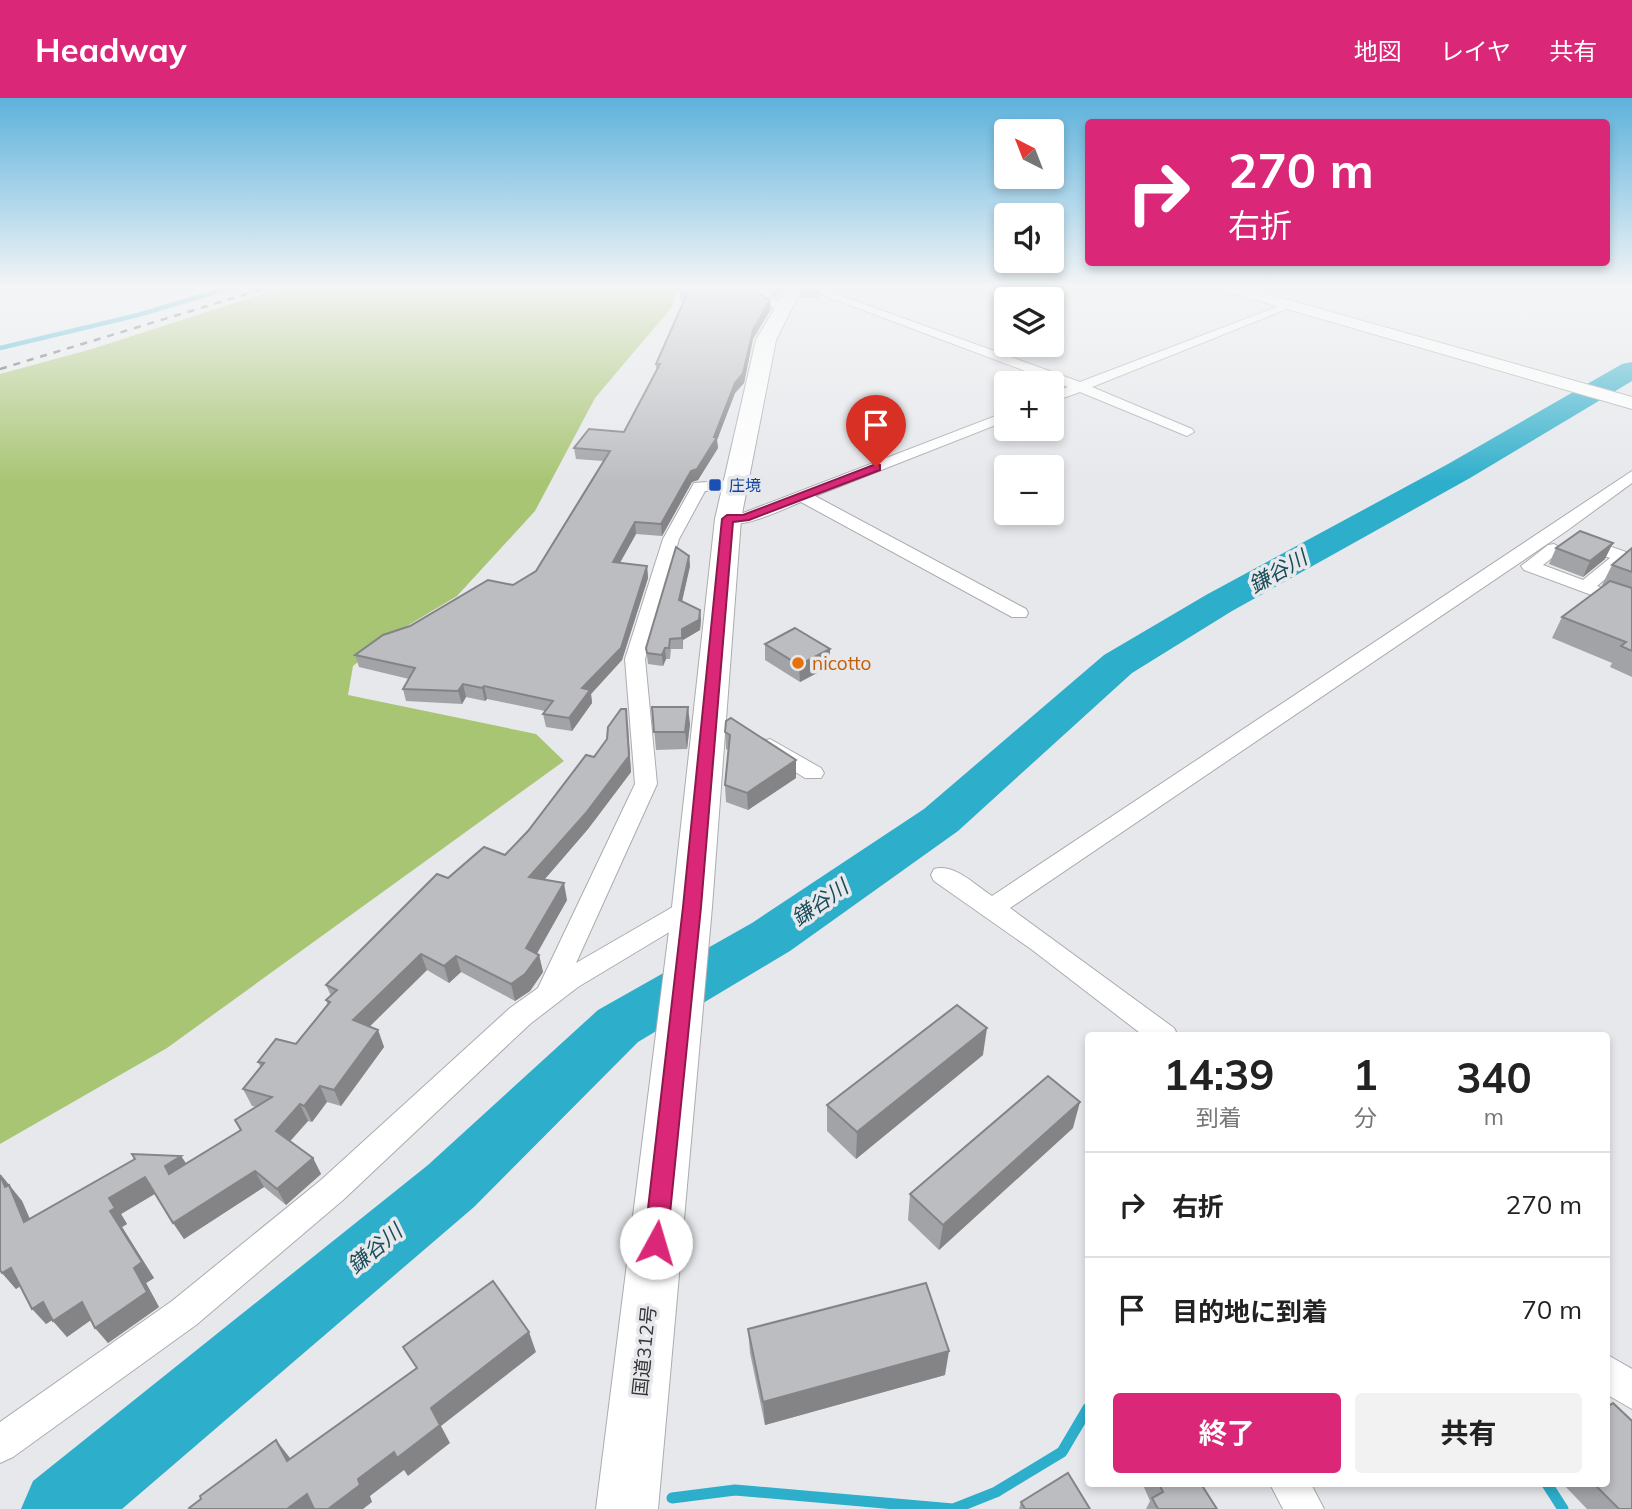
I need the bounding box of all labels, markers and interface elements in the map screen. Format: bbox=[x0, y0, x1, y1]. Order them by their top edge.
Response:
text: Headway bbox=[35, 29, 187, 70]
text: 地図 bbox=[1354, 36, 1402, 66]
text: レイヤ bbox=[1440, 36, 1511, 66]
text: 共有 bbox=[1549, 36, 1597, 66]
north arrow bbox=[994, 119, 1064, 189]
map controls bbox=[994, 119, 1064, 525]
text: 270 m bbox=[1228, 139, 1374, 200]
icon: right bbox=[1113, 147, 1204, 238]
button: sound bbox=[994, 203, 1064, 273]
text: 右折 bbox=[1228, 205, 1292, 245]
button: layers bbox=[994, 287, 1064, 357]
button: + bbox=[994, 371, 1064, 441]
pin bbox=[846, 395, 906, 467]
icon: arrive bbox=[857, 406, 895, 444]
button: − bbox=[994, 455, 1064, 525]
place label: 庄境 bbox=[729, 475, 761, 495]
marker: 庄境 bbox=[707, 477, 723, 493]
water label: 鎌谷川 bbox=[1244, 543, 1313, 598]
place label: nicotto bbox=[812, 651, 871, 675]
marker: nicotto bbox=[790, 655, 806, 671]
water label: 鎌谷川 bbox=[786, 872, 854, 931]
text: 14:39 bbox=[1163, 1048, 1274, 1101]
text: 1 bbox=[1353, 1048, 1378, 1101]
text: 340 bbox=[1456, 1051, 1532, 1104]
text: m bbox=[1484, 1102, 1504, 1131]
text: 到着 bbox=[1196, 1103, 1242, 1132]
text: 分 bbox=[1354, 1103, 1377, 1132]
icon: right bbox=[1113, 1186, 1151, 1224]
text: 270 m bbox=[1506, 1188, 1582, 1221]
text: 右折 bbox=[1172, 1190, 1224, 1223]
position arrow bbox=[619, 1206, 693, 1280]
water label: 鎌谷川 bbox=[342, 1217, 408, 1278]
icon: arrive bbox=[1113, 1291, 1151, 1329]
text: 70 m bbox=[1521, 1293, 1582, 1326]
text: 目的地に到着 bbox=[1172, 1295, 1328, 1328]
street label: 国道312号 bbox=[627, 1304, 661, 1398]
button: 終了 bbox=[1113, 1393, 1341, 1473]
button: 共有 bbox=[1355, 1393, 1582, 1473]

